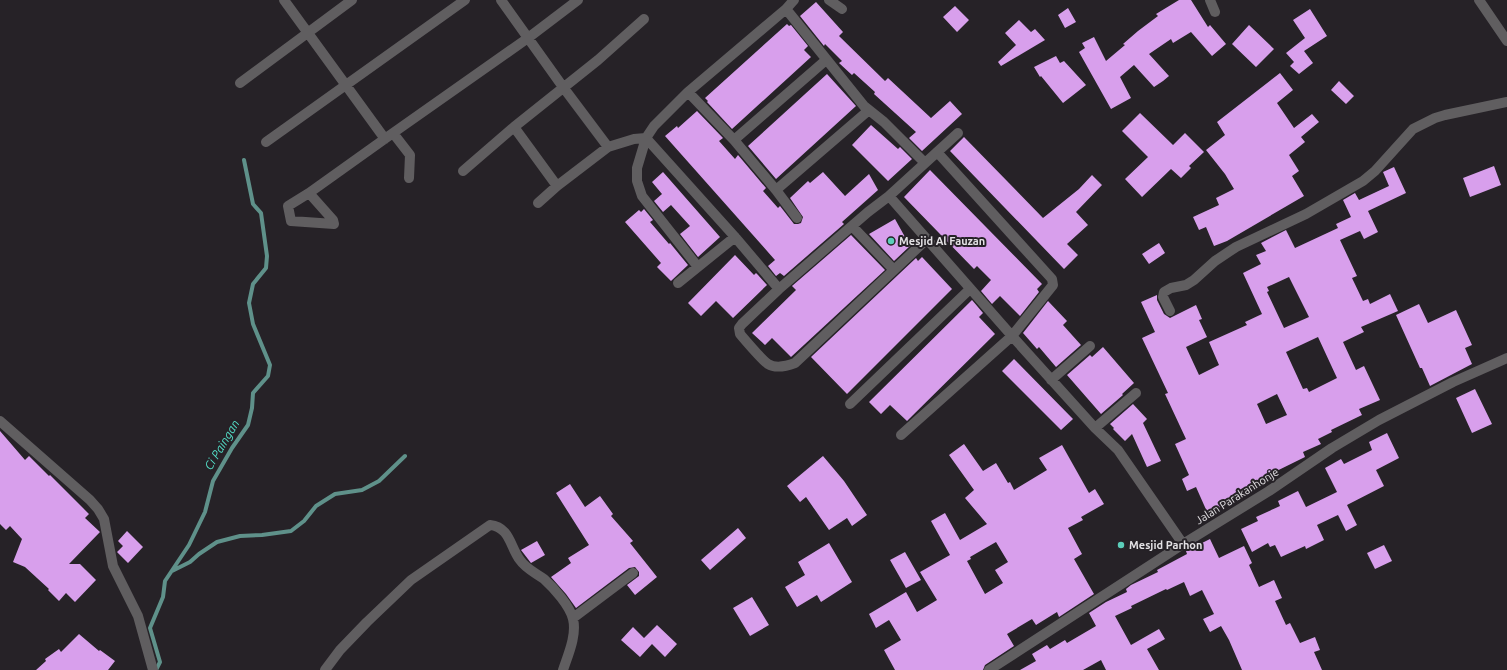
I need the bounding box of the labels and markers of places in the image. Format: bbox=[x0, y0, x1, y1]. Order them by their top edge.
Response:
place label: Mesjid Al Fauzan bbox=[899, 235, 985, 247]
marker: Mesjid Al Fauzan bbox=[886, 236, 896, 246]
place label: Mesjid Parhon bbox=[1129, 539, 1202, 551]
marker: Mesjid Parhon bbox=[1116, 540, 1126, 550]

